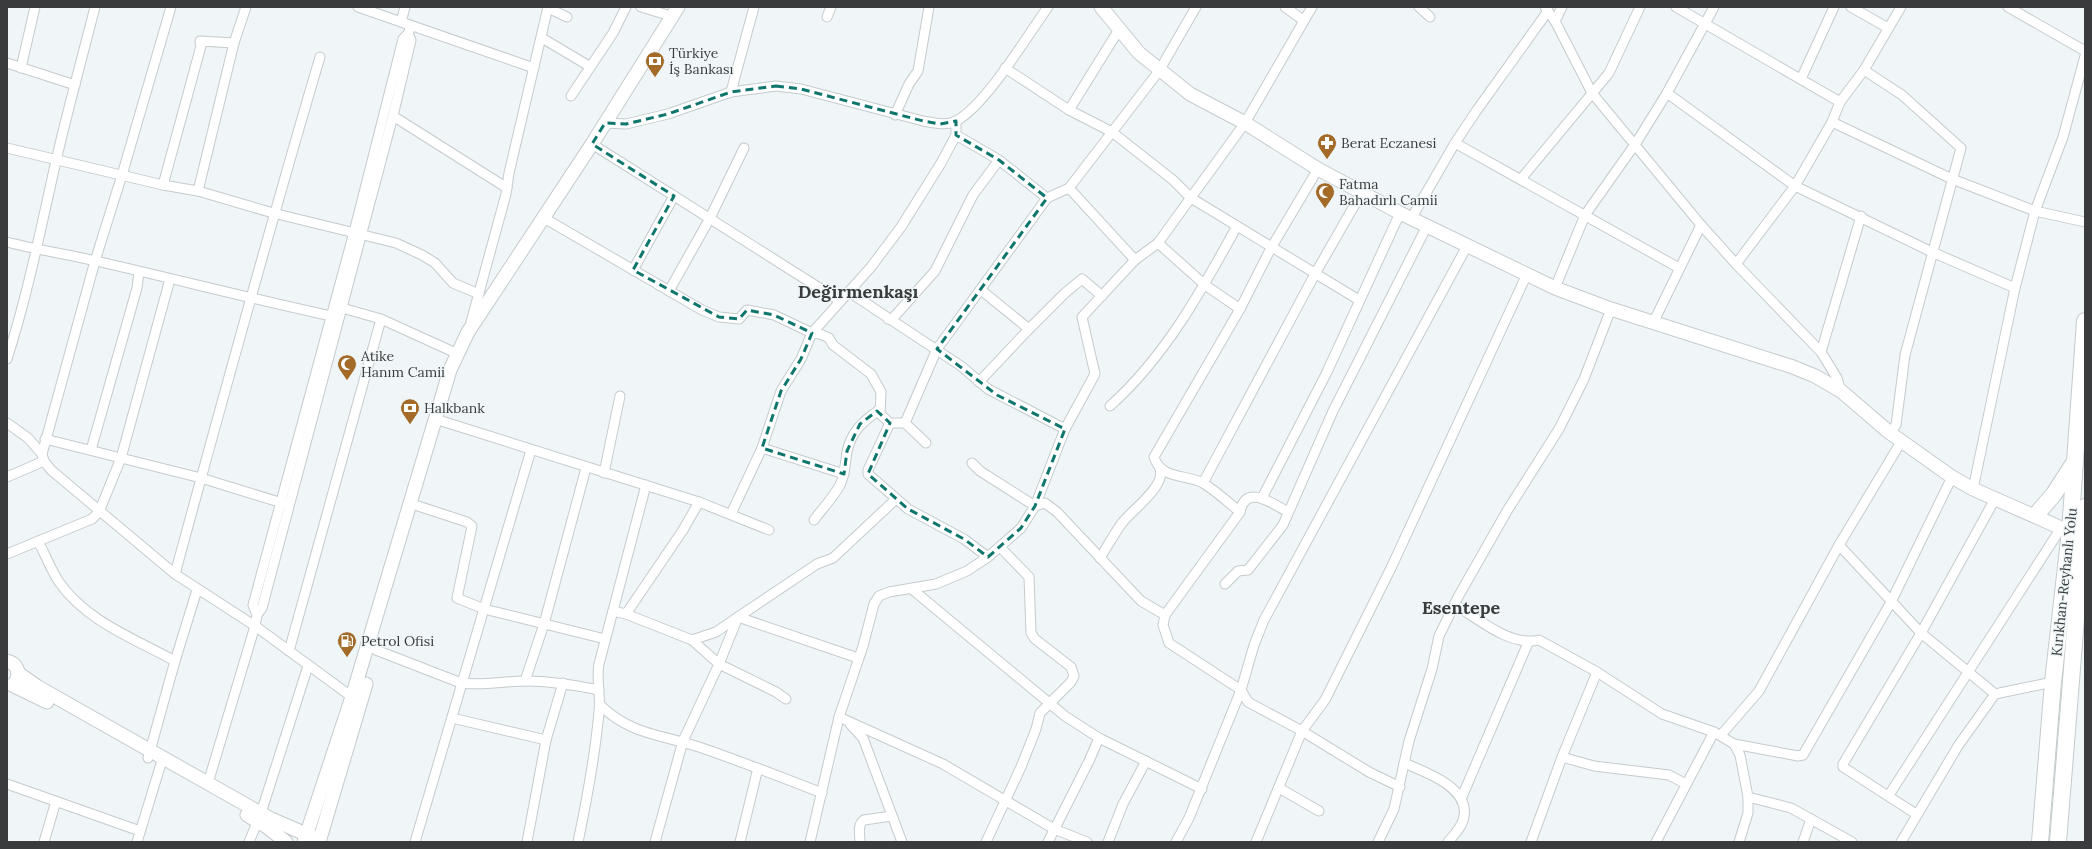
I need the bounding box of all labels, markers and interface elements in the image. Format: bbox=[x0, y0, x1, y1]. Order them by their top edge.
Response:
place label: Türkiye İş Bankası bbox=[669, 44, 733, 78]
bank icon: Türkiye İş Bankası bbox=[644, 50, 666, 78]
pharmacy icon: Berat Eczanesi bbox=[1316, 132, 1338, 160]
place label: Berat Eczanesi bbox=[1341, 134, 1437, 152]
place label: Fatma Bahadırlı Camii bbox=[1339, 175, 1438, 209]
mosque icon: Fatma Bahadırlı Camii bbox=[1314, 181, 1336, 209]
district label: Değirmenkaşı bbox=[798, 280, 918, 303]
place label: Atike Hanım Camii bbox=[360, 347, 445, 381]
mosque icon: Atike Hanım Camii bbox=[336, 353, 358, 381]
bank icon: Halkbank bbox=[399, 397, 421, 425]
place label: Halkbank bbox=[424, 399, 485, 417]
street label: Kırıkhan-Reyhanlı Yolu bbox=[2047, 507, 2081, 657]
district label: Esentepe bbox=[1422, 596, 1501, 619]
fuel station icon: Petrol Ofisi bbox=[336, 630, 358, 658]
place label: Petrol Ofisi bbox=[361, 632, 434, 650]

